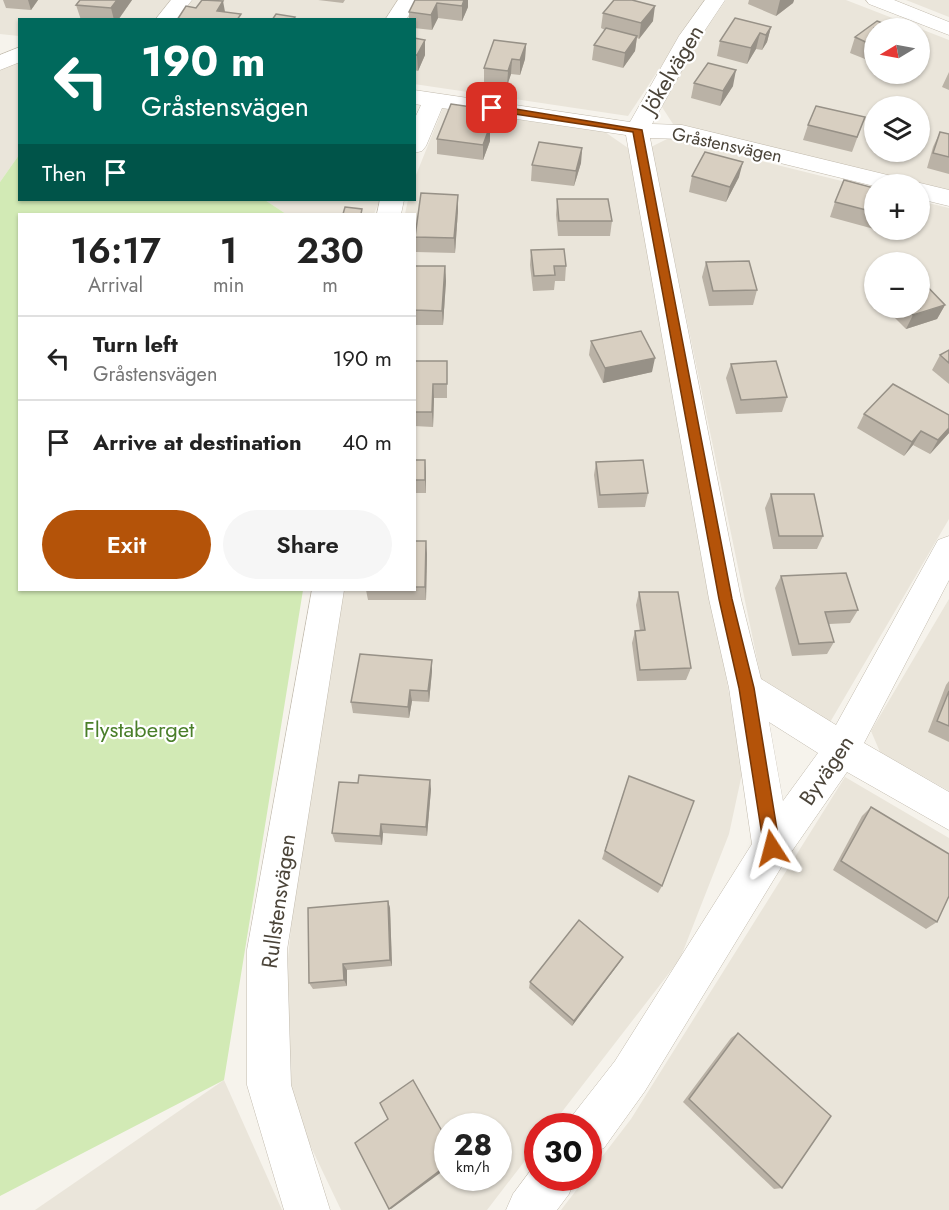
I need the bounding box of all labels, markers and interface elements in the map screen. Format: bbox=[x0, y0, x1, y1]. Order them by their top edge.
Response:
street label: Jökelvägen bbox=[631, 18, 711, 122]
north arrow bbox=[864, 18, 930, 84]
map controls bbox=[864, 18, 930, 318]
text: 190 m bbox=[141, 31, 265, 92]
icon: left bbox=[42, 42, 120, 120]
pin bbox=[466, 82, 517, 133]
text: Gråstensvägen bbox=[141, 87, 309, 126]
icon: arrive bbox=[475, 91, 508, 124]
button: layers bbox=[864, 96, 930, 162]
street label: Gråstensvägen bbox=[670, 121, 784, 169]
icon: arrive bbox=[99, 156, 132, 189]
text: Then bbox=[42, 157, 87, 189]
button: + bbox=[864, 174, 930, 240]
text: 16:17 bbox=[70, 224, 161, 276]
text: 1 bbox=[220, 224, 237, 276]
text: 230 bbox=[297, 224, 364, 276]
button: − bbox=[864, 252, 930, 318]
text: Arrival bbox=[88, 271, 143, 300]
text: min bbox=[213, 271, 244, 300]
text: m bbox=[322, 271, 338, 300]
text: Turn left bbox=[93, 328, 178, 360]
icon: left bbox=[42, 342, 75, 375]
text: 190 m bbox=[332, 342, 392, 374]
text: Gråstensvägen bbox=[93, 360, 217, 389]
icon: arrive bbox=[42, 426, 75, 459]
text: Arrive at destination bbox=[93, 426, 302, 458]
text: 40 m bbox=[342, 426, 392, 458]
button: Exit bbox=[42, 510, 211, 579]
button: Share bbox=[223, 510, 392, 579]
park label: Flystaberget bbox=[84, 713, 195, 745]
street label: Byvägen bbox=[791, 729, 861, 811]
position arrow bbox=[740, 816, 804, 880]
street label: Rullstensvägen bbox=[253, 832, 303, 970]
speed limit sign: 30 bbox=[524, 1113, 602, 1191]
text: 28 bbox=[454, 1123, 492, 1166]
text: km/h bbox=[456, 1156, 490, 1178]

